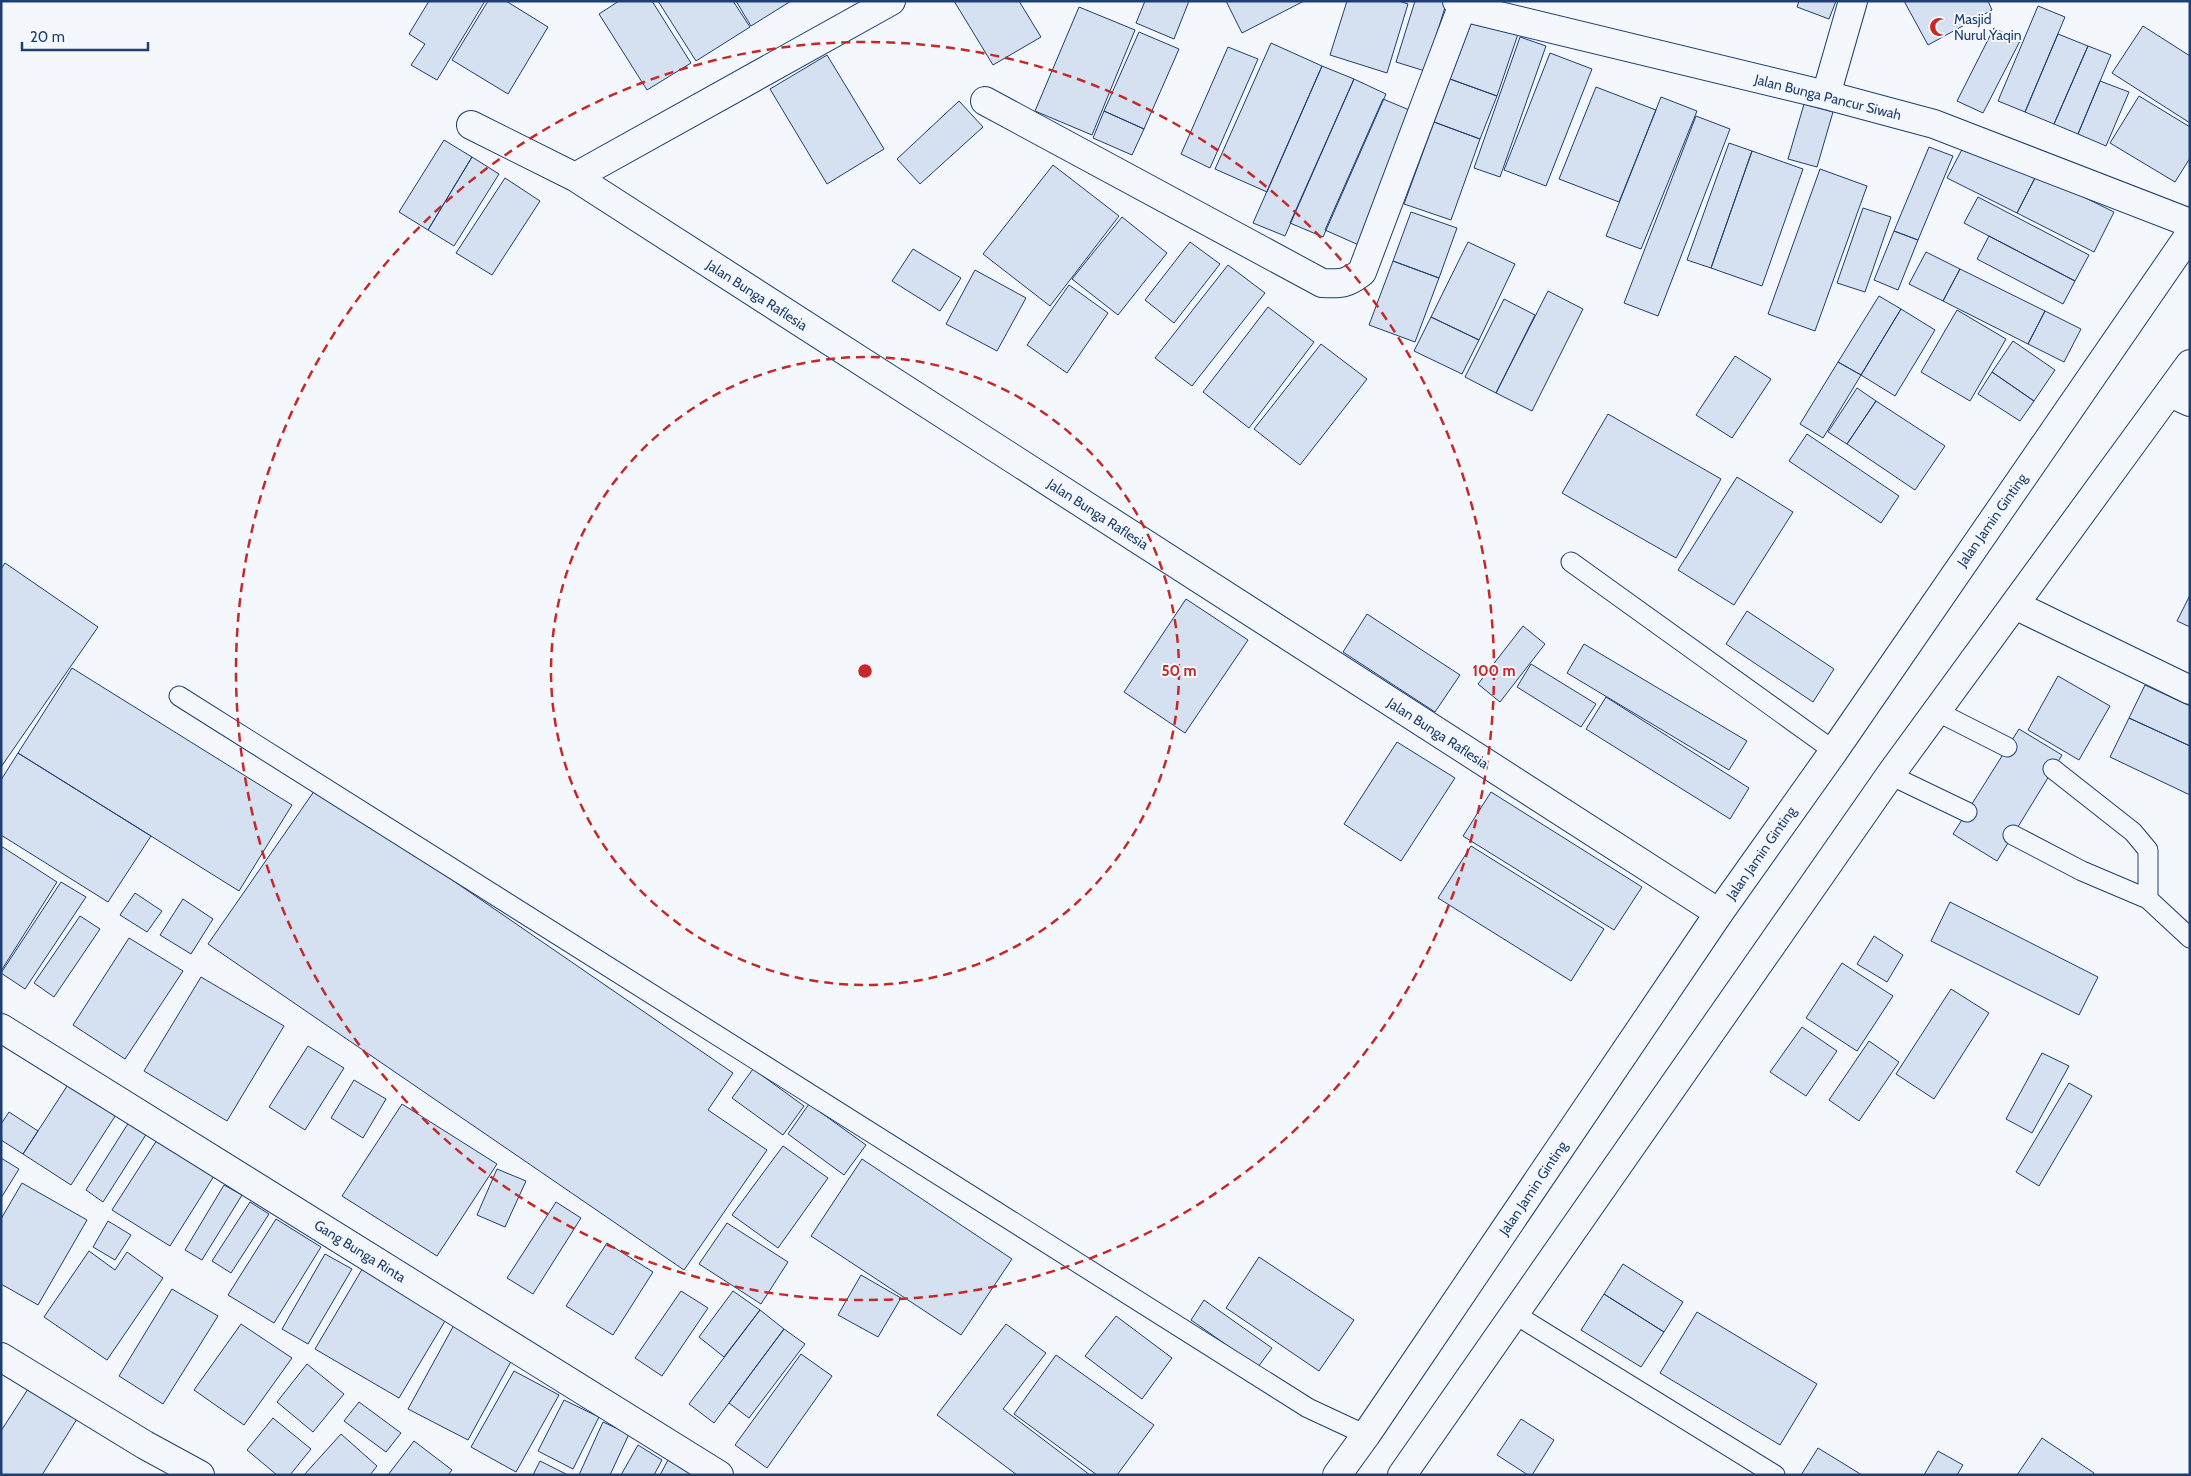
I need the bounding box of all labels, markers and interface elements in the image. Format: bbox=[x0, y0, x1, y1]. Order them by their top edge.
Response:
place label: Masjid Nurul Yaqin bbox=[1954, 10, 2022, 44]
mosque icon: Masjid Nurul Yaqin bbox=[1928, 16, 1950, 38]
scale bar bbox=[22, 20, 149, 52]
text: 20 m bbox=[30, 28, 65, 46]
street label: Jalan Bunga Pancur Siwah bbox=[1752, 70, 1903, 124]
street label: Jalan Bunga Raflesia bbox=[702, 255, 811, 335]
street label: Jalan Jamin Ginting bbox=[1953, 469, 2032, 571]
street label: Jalan Bunga Raflesia bbox=[1043, 474, 1152, 554]
centre of rings bbox=[856, 662, 874, 680]
text: 50 m bbox=[1161, 662, 1197, 680]
text: 100 m bbox=[1472, 662, 1516, 680]
street label: Jalan Bunga Raflesia bbox=[1383, 693, 1492, 773]
street label: Jalan Jamin Ginting bbox=[1722, 802, 1801, 904]
street label: Jalan Jamin Ginting bbox=[1494, 1137, 1572, 1239]
street label: Gang Bunga Rinta bbox=[311, 1216, 409, 1287]

